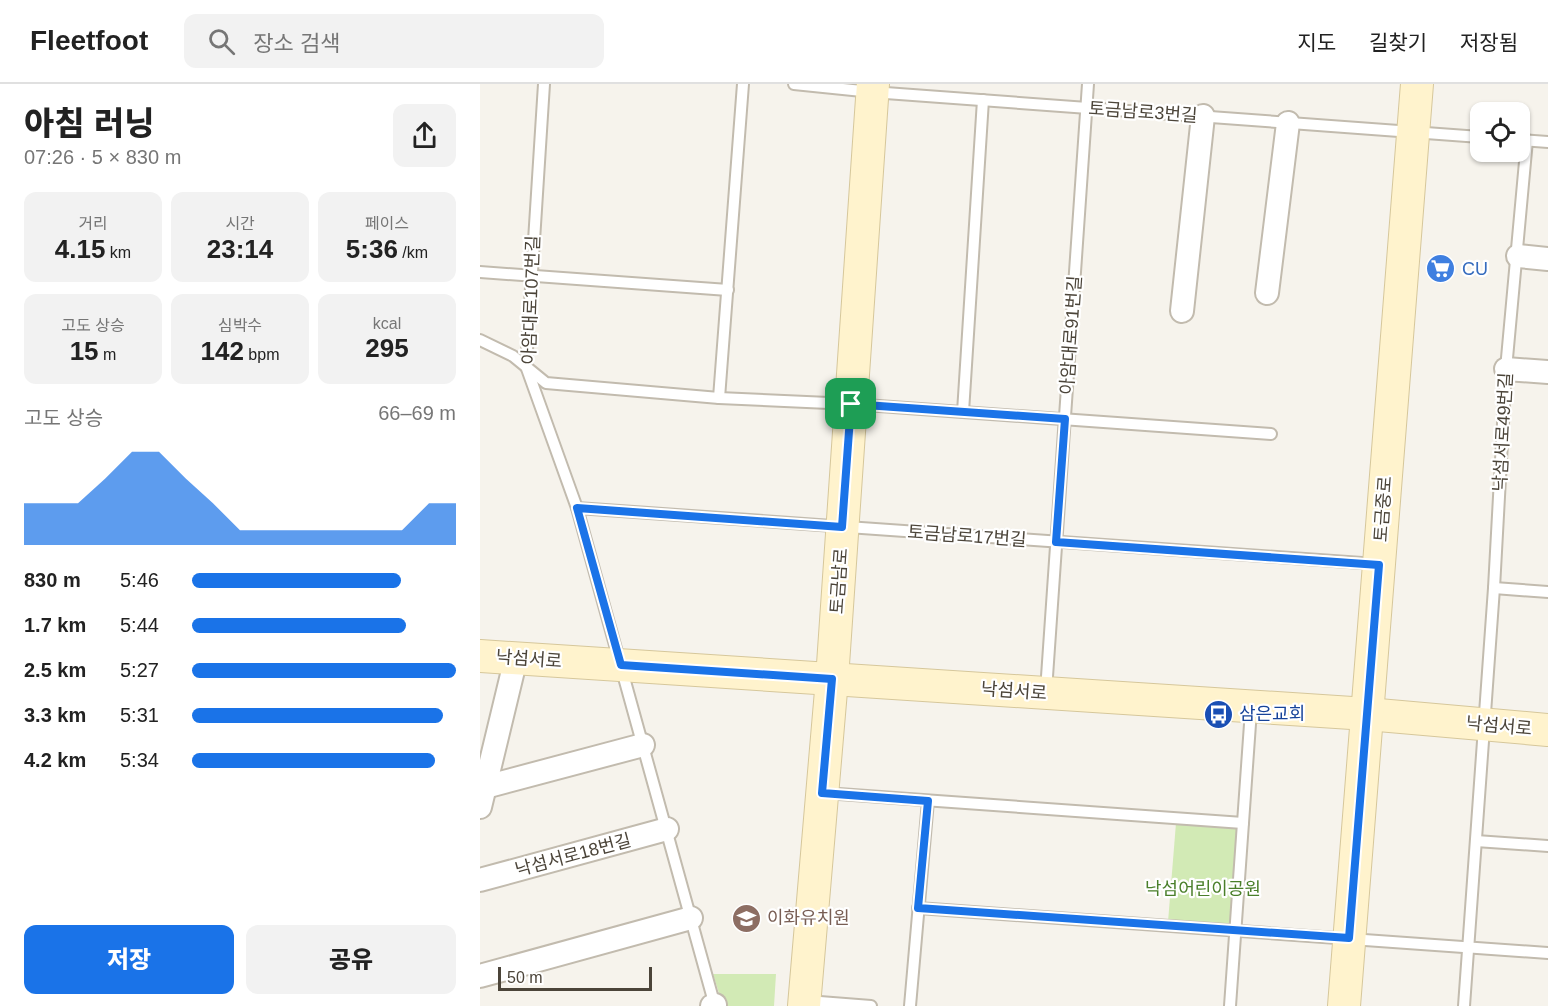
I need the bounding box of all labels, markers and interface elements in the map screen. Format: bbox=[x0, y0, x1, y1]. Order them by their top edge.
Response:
search box bbox=[184, 14, 604, 68]
text: Fleetfoot bbox=[30, 25, 148, 56]
icon: search bbox=[205, 25, 238, 58]
text: 장소 검색 bbox=[253, 31, 340, 56]
text: 지도 bbox=[1297, 31, 1336, 54]
text: 길찾기 bbox=[1369, 31, 1427, 54]
text: 저장됨 bbox=[1460, 31, 1518, 54]
street label: 토금남로3번길 bbox=[1088, 98, 1198, 126]
map controls bbox=[1470, 102, 1530, 162]
button: locate bbox=[1470, 102, 1530, 162]
button: share bbox=[393, 104, 456, 167]
text: 아침 러닝 bbox=[24, 105, 155, 142]
text: 07:26 · 5 × 830 m bbox=[24, 146, 181, 168]
text: 거리 bbox=[78, 215, 108, 232]
text: 시간 bbox=[225, 215, 255, 232]
text: 페이스 bbox=[365, 215, 409, 232]
text: 4.15 bbox=[55, 234, 105, 264]
text: 23:14 bbox=[207, 234, 273, 264]
text: 5:36 bbox=[346, 234, 398, 264]
street label: 아암대로107번길 bbox=[519, 235, 543, 365]
text: km bbox=[105, 244, 131, 261]
text: /km bbox=[398, 244, 428, 261]
supermarket icon: CU bbox=[1425, 253, 1457, 285]
place label: CU bbox=[1462, 259, 1488, 279]
street label: 아암대로91번길 bbox=[1057, 275, 1085, 395]
text: kcal bbox=[373, 315, 401, 332]
text: 고도 상승 bbox=[61, 317, 125, 334]
text: 심박수 bbox=[218, 317, 262, 334]
text: 295 bbox=[365, 333, 409, 363]
text: 15 bbox=[70, 336, 99, 366]
text: 142 bbox=[201, 336, 244, 366]
text: m bbox=[99, 346, 116, 363]
text: bpm bbox=[244, 346, 279, 363]
street label: 낙섬서로49번길 bbox=[1490, 372, 1516, 492]
pin bbox=[825, 378, 876, 429]
icon: arrive bbox=[834, 387, 867, 420]
text: 66–69 m bbox=[378, 402, 456, 424]
text: 고도 상승 bbox=[24, 407, 103, 429]
street label: 토금중로 bbox=[1371, 475, 1395, 543]
street label: 토금남로17번길 bbox=[907, 522, 1027, 550]
street label: 토금남로 bbox=[827, 547, 851, 615]
text: 830 m bbox=[24, 569, 81, 591]
text: 5:46 bbox=[120, 569, 159, 591]
text: 1.7 km bbox=[24, 614, 86, 636]
text: 5:44 bbox=[120, 614, 159, 636]
street label: 낙섬서로 bbox=[495, 647, 563, 671]
text: 2.5 km bbox=[24, 659, 86, 681]
text: 5:27 bbox=[120, 659, 159, 681]
street label: 낙섬서로 bbox=[980, 679, 1048, 703]
bus stop icon: 삼은교회 bbox=[1202, 698, 1234, 730]
text: 3.3 km bbox=[24, 704, 86, 726]
text: 5:31 bbox=[120, 704, 159, 726]
place label: 삼은교회 bbox=[1239, 704, 1305, 724]
street label: 낙섬서로 bbox=[1465, 713, 1533, 739]
text: 4.2 km bbox=[24, 749, 86, 771]
text: 5:34 bbox=[120, 749, 159, 771]
street label: 낙섬서로18번길 bbox=[513, 830, 633, 880]
park label: 낙섬어린이공원 bbox=[1145, 879, 1261, 899]
school or university icon: 이화유치원 bbox=[730, 902, 762, 934]
place label: 이화유치원 bbox=[767, 908, 850, 928]
button: 저장 bbox=[24, 925, 234, 994]
button: 공유 bbox=[246, 925, 456, 994]
scale bar bbox=[498, 964, 652, 992]
text: 50 m bbox=[507, 969, 543, 986]

